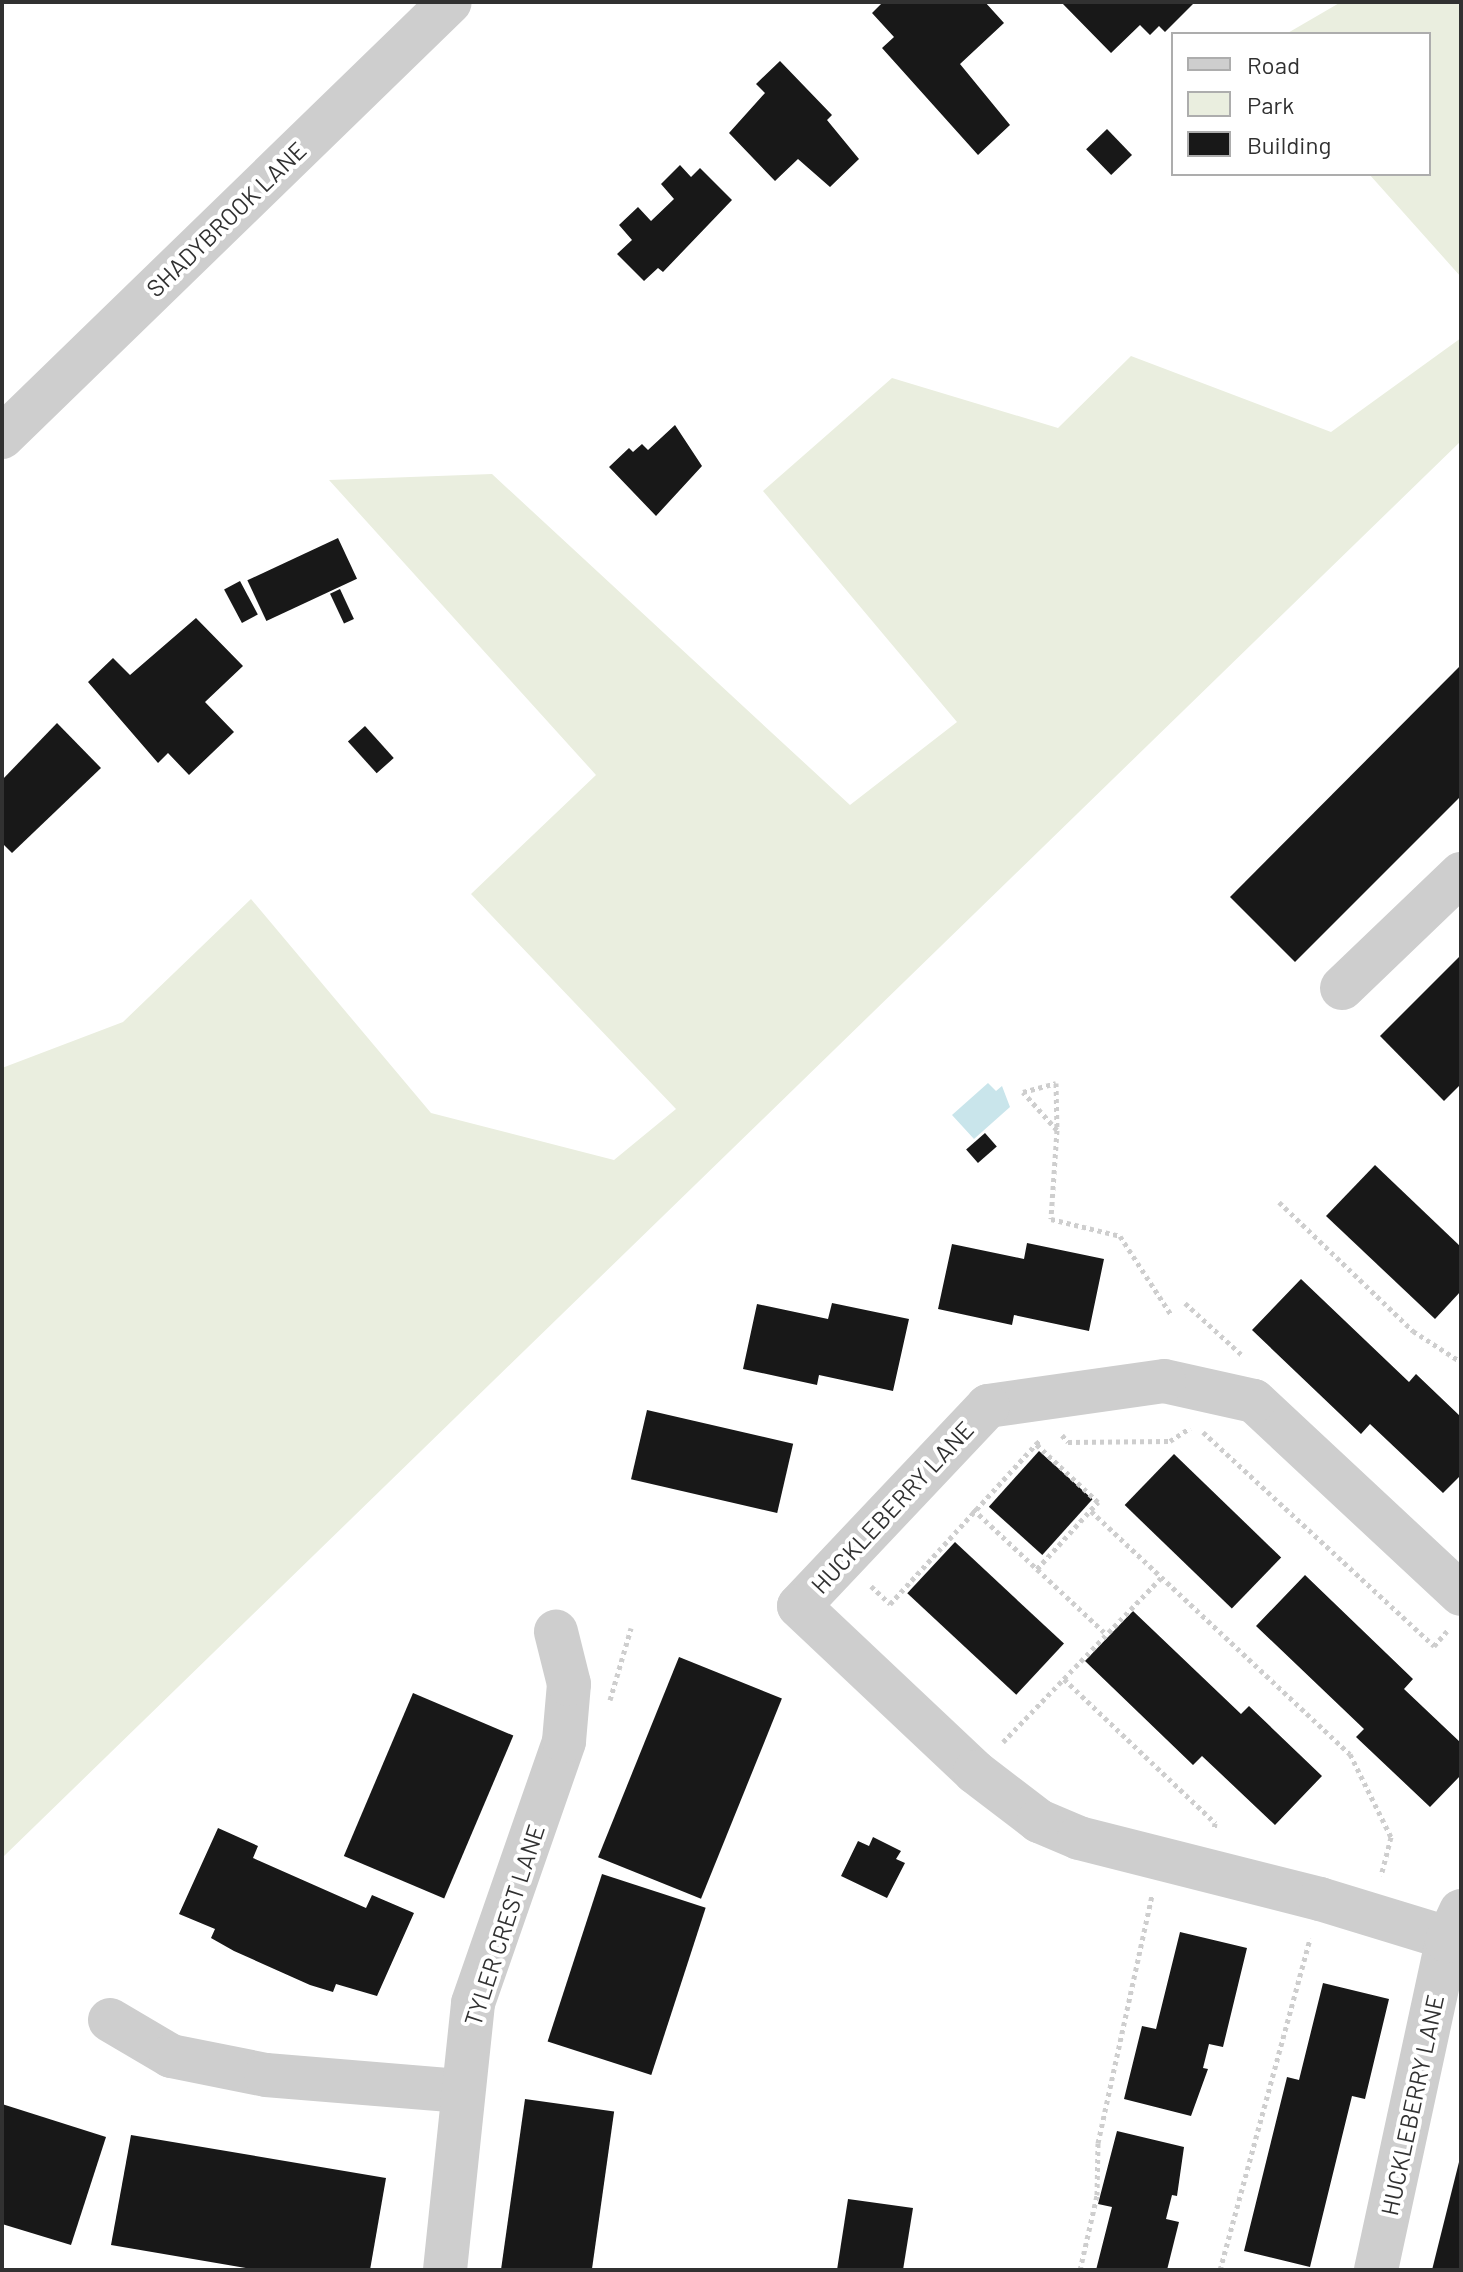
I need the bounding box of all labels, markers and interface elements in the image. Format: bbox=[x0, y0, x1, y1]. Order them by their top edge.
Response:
legend bbox=[1171, 32, 1431, 176]
text: Road bbox=[1247, 50, 1300, 79]
text: Park bbox=[1247, 90, 1294, 119]
text: Building bbox=[1247, 130, 1331, 159]
street label: SHADYBROOK LANE bbox=[140, 135, 312, 303]
street label: HUCKLEBERRY LANE bbox=[805, 1415, 979, 1599]
street label: TYLER CREST LANE bbox=[458, 1821, 550, 2029]
street label: HUCKLEBERRY LANE bbox=[1375, 1992, 1449, 2218]

